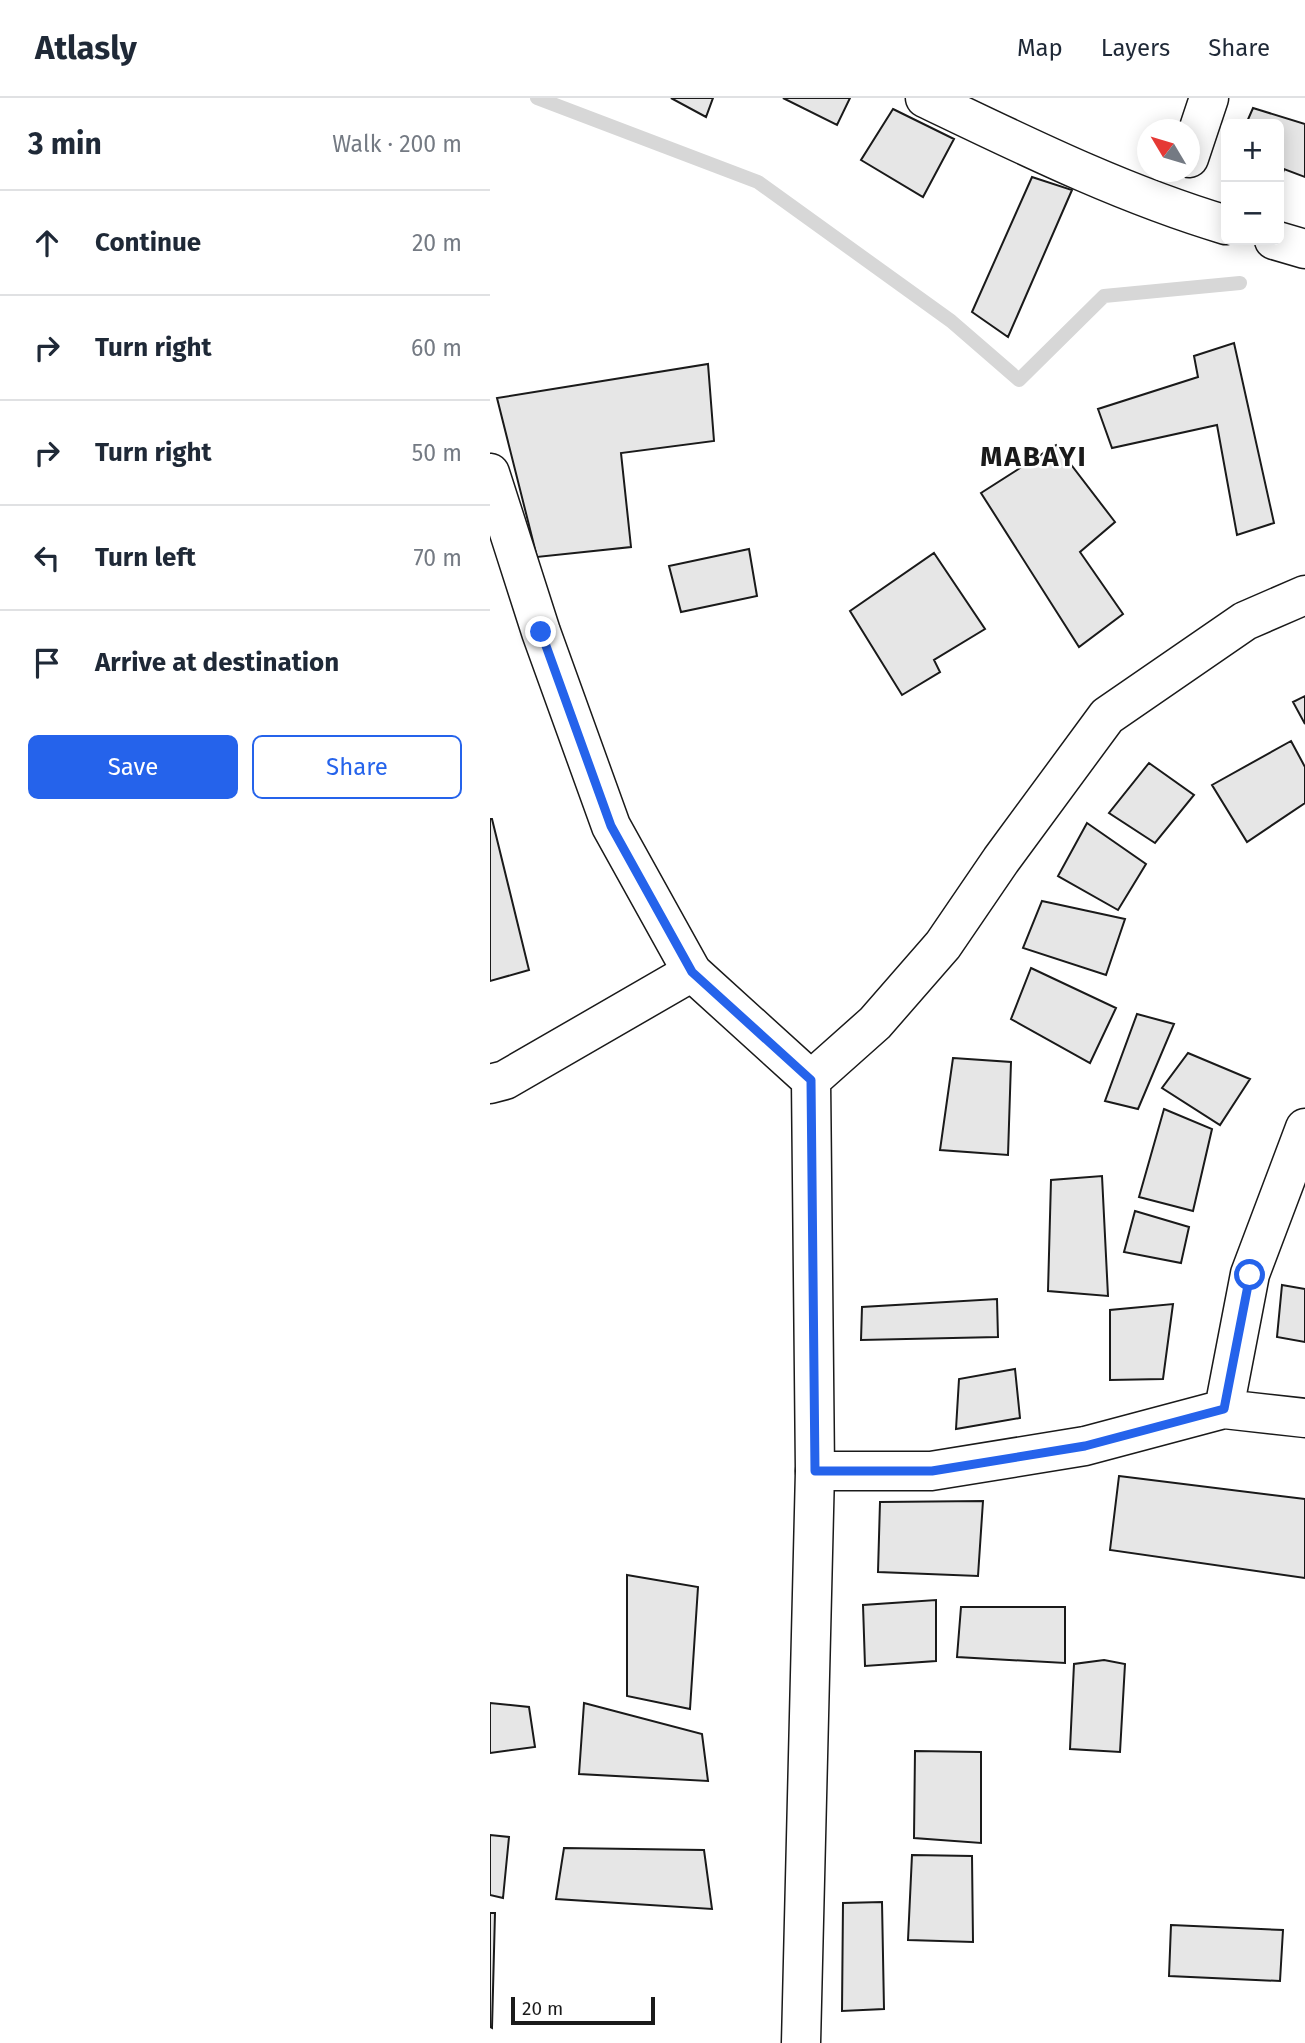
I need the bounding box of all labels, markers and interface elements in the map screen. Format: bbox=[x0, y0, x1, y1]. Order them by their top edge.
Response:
text: Atlasly bbox=[35, 28, 137, 68]
text: Map bbox=[1017, 34, 1063, 62]
text: Layers bbox=[1101, 34, 1170, 62]
text: Share bbox=[1208, 34, 1270, 62]
north arrow bbox=[1137, 119, 1200, 182]
map controls bbox=[1221, 119, 1284, 245]
button: + bbox=[1221, 119, 1284, 182]
text: 3 min bbox=[28, 126, 102, 162]
text: Walk · 200 m bbox=[332, 130, 462, 158]
button: − bbox=[1221, 182, 1284, 245]
icon: ahead bbox=[28, 224, 66, 262]
text: Continue bbox=[95, 227, 201, 258]
text: 20 m bbox=[412, 229, 462, 257]
icon: right bbox=[28, 329, 66, 367]
text: Turn right bbox=[95, 332, 212, 363]
text: 60 m bbox=[411, 334, 462, 362]
icon: right bbox=[28, 434, 66, 472]
text: Turn right bbox=[95, 437, 212, 468]
text: 50 m bbox=[412, 439, 462, 467]
district label: MABAYI bbox=[980, 440, 1088, 473]
icon: left bbox=[28, 539, 66, 577]
text: Turn left bbox=[95, 542, 196, 573]
text: 70 m bbox=[413, 544, 462, 572]
route end bbox=[525, 616, 556, 647]
icon: arrive bbox=[28, 644, 66, 682]
text: Arrive at destination bbox=[95, 647, 339, 678]
button: Save bbox=[28, 735, 238, 799]
button: Share bbox=[252, 735, 462, 799]
route start bbox=[1234, 1259, 1265, 1290]
scale bar bbox=[511, 1994, 654, 2026]
text: 20 m bbox=[522, 1997, 563, 2020]

